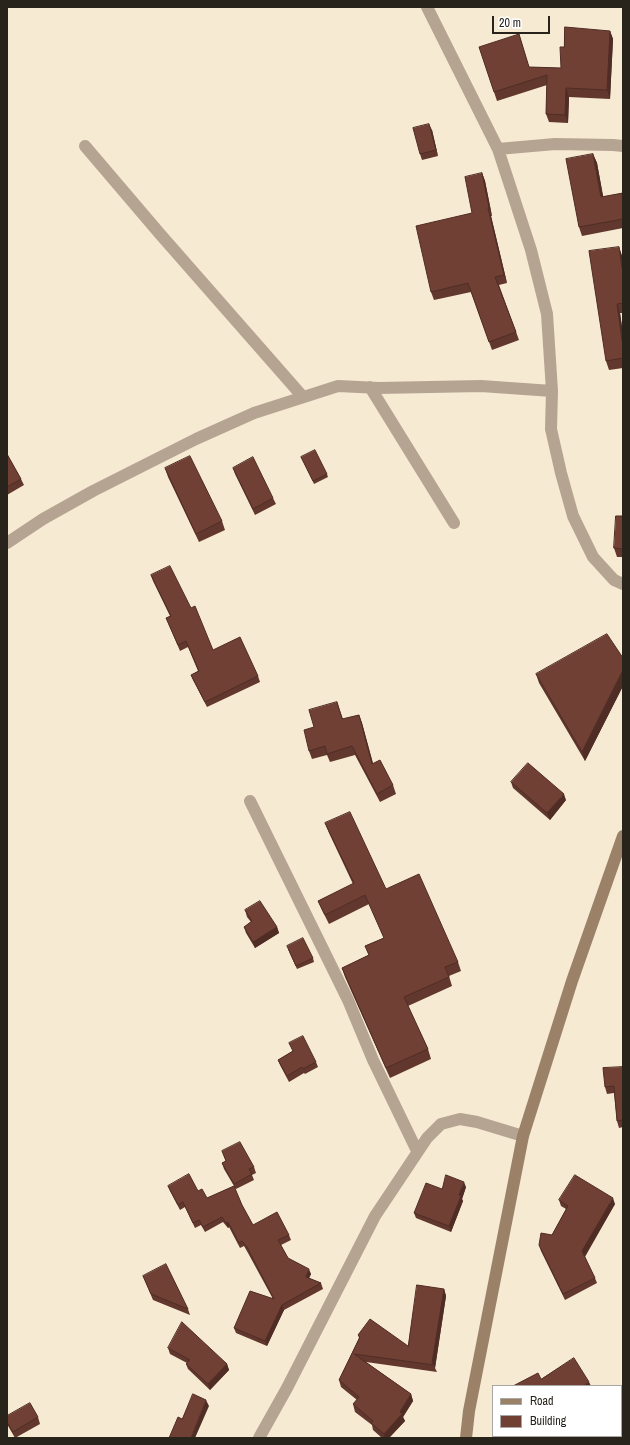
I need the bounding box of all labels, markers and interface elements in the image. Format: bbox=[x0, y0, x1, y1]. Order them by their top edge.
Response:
scale bar bbox=[494, 8, 552, 34]
text: 20 m bbox=[499, 15, 521, 31]
legend bbox=[492, 1385, 622, 1437]
text: Road bbox=[530, 1393, 554, 1409]
text: Building bbox=[530, 1413, 566, 1429]

